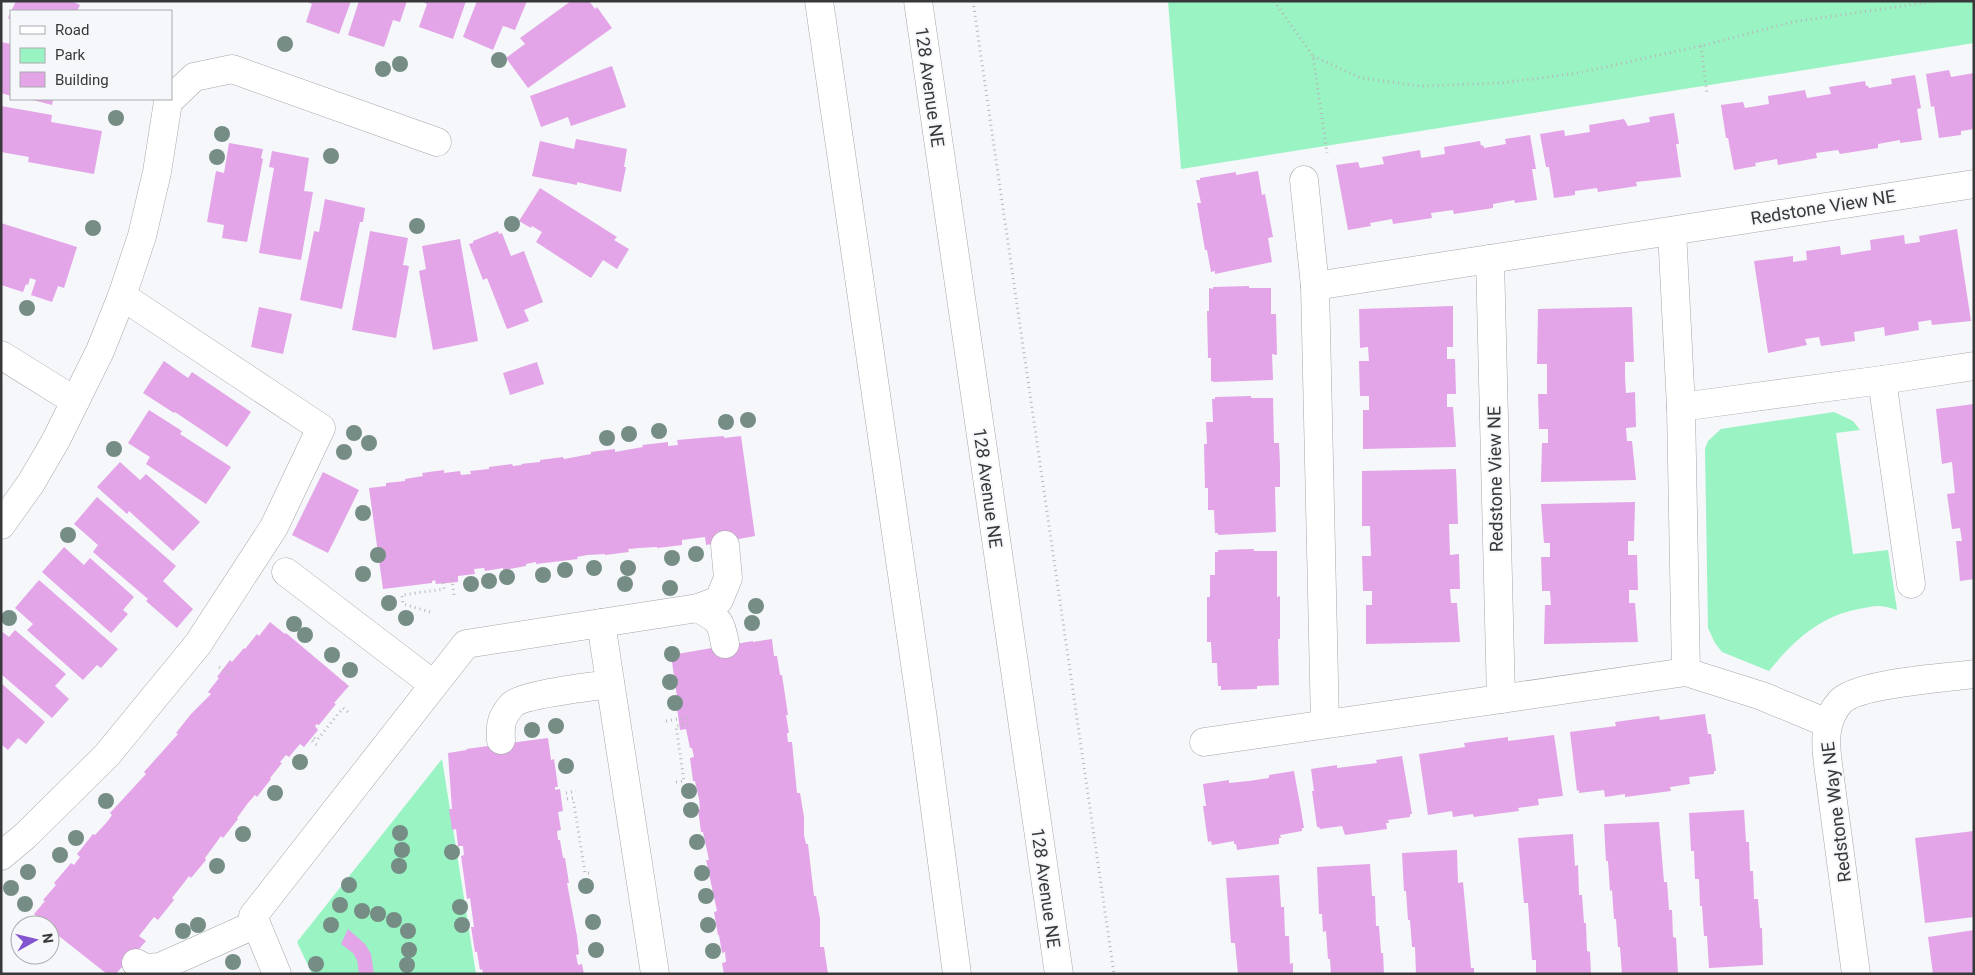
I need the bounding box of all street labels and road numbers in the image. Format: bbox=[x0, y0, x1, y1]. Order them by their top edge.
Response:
street label: 128 Avenue NE bbox=[911, 26, 949, 148]
street label: Redstone View NE bbox=[1749, 185, 1897, 229]
street label: Redstone View NE bbox=[1483, 406, 1507, 552]
street label: 128 Avenue NE bbox=[969, 427, 1007, 549]
street label: Redstone Way NE bbox=[1817, 741, 1855, 883]
street label: 128 Avenue NE bbox=[1027, 827, 1065, 949]

